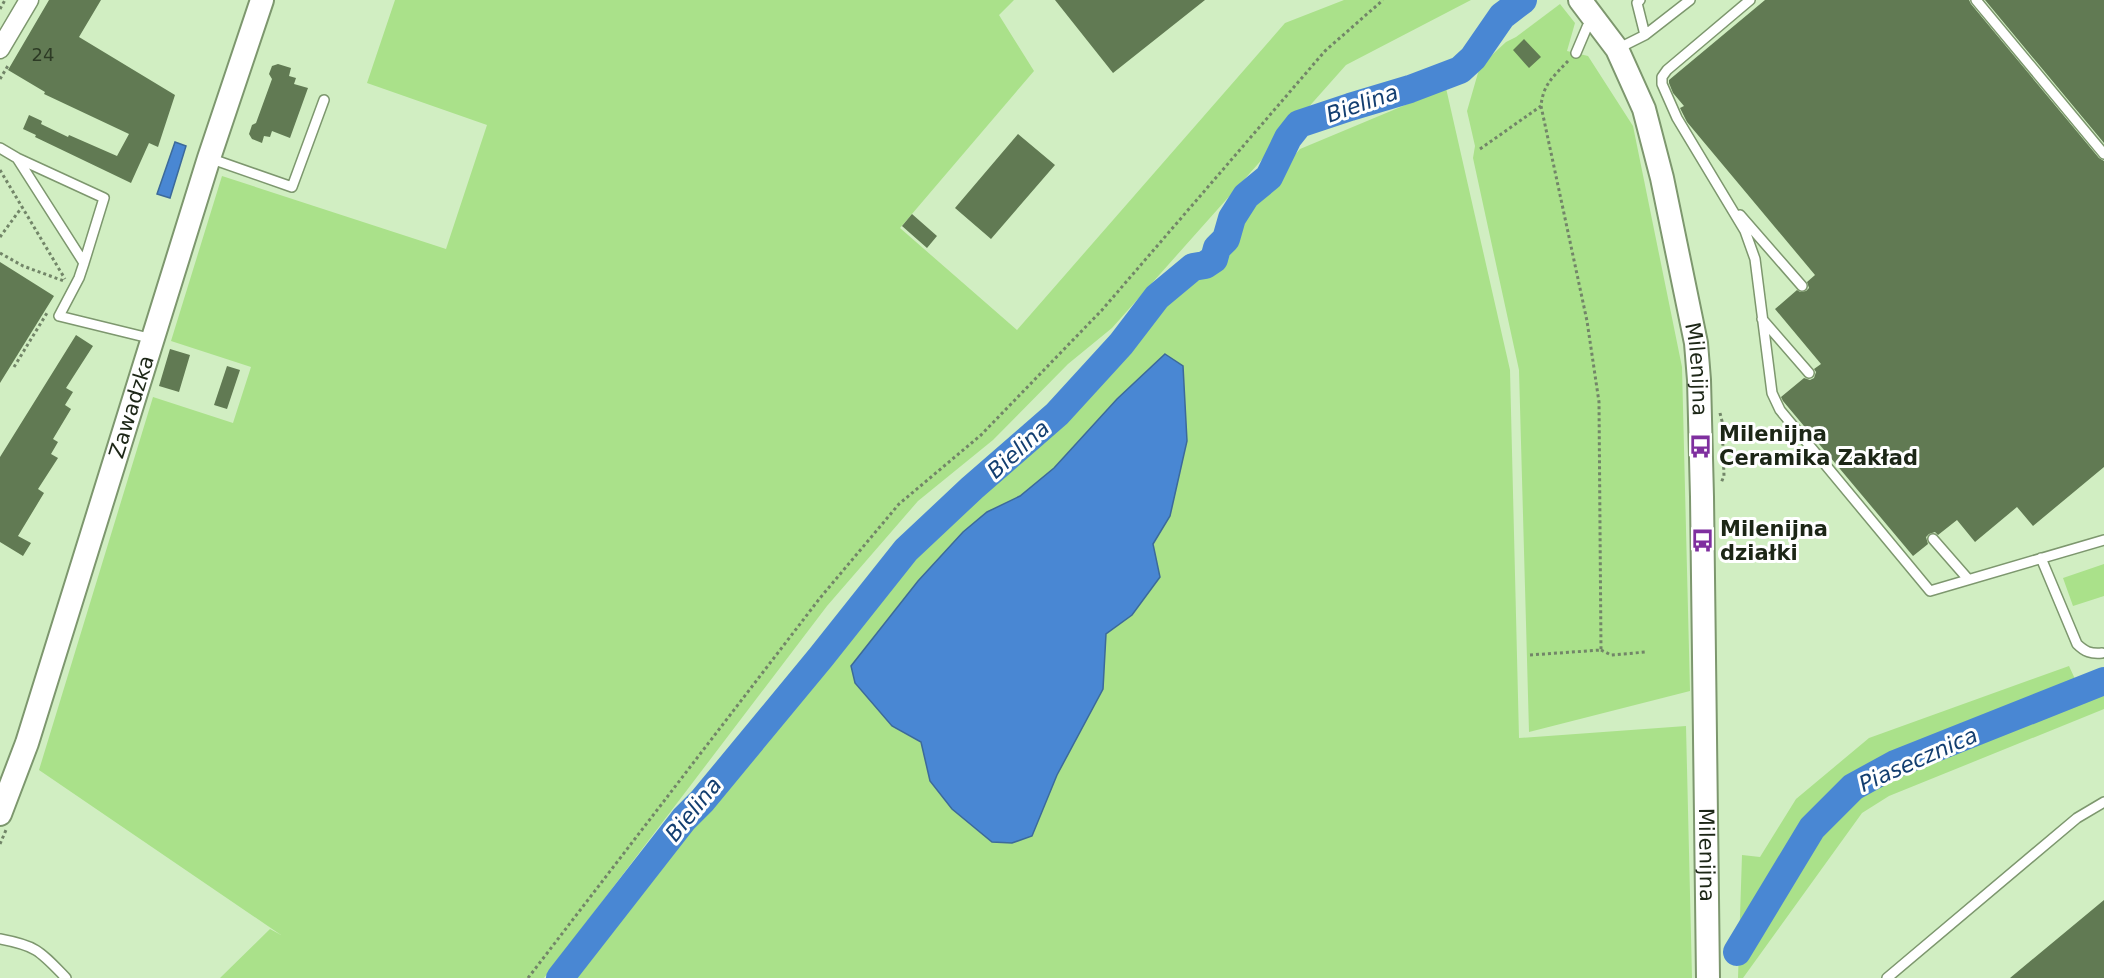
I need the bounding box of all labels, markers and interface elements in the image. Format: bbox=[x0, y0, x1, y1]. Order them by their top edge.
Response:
house number: 24 bbox=[32, 44, 54, 65]
water label: Bielina bbox=[1323, 80, 1401, 127]
street label: Milenijna bbox=[1680, 320, 1712, 416]
street label: Zawadzka bbox=[104, 353, 159, 461]
water label: Bielina bbox=[982, 415, 1054, 484]
place label: Milenijna Ceramika Zakład bbox=[1719, 422, 1918, 470]
bus stop icon: Milenijna Ceramika Zakład bbox=[1688, 433, 1714, 459]
place label: Milenijna działki bbox=[1720, 517, 1828, 565]
bus stop icon: Milenijna działki bbox=[1689, 528, 1715, 554]
water label: Piasecznica bbox=[1855, 722, 1981, 797]
water label: Bielina bbox=[660, 773, 727, 846]
street label: Milenijna bbox=[1694, 808, 1719, 902]

